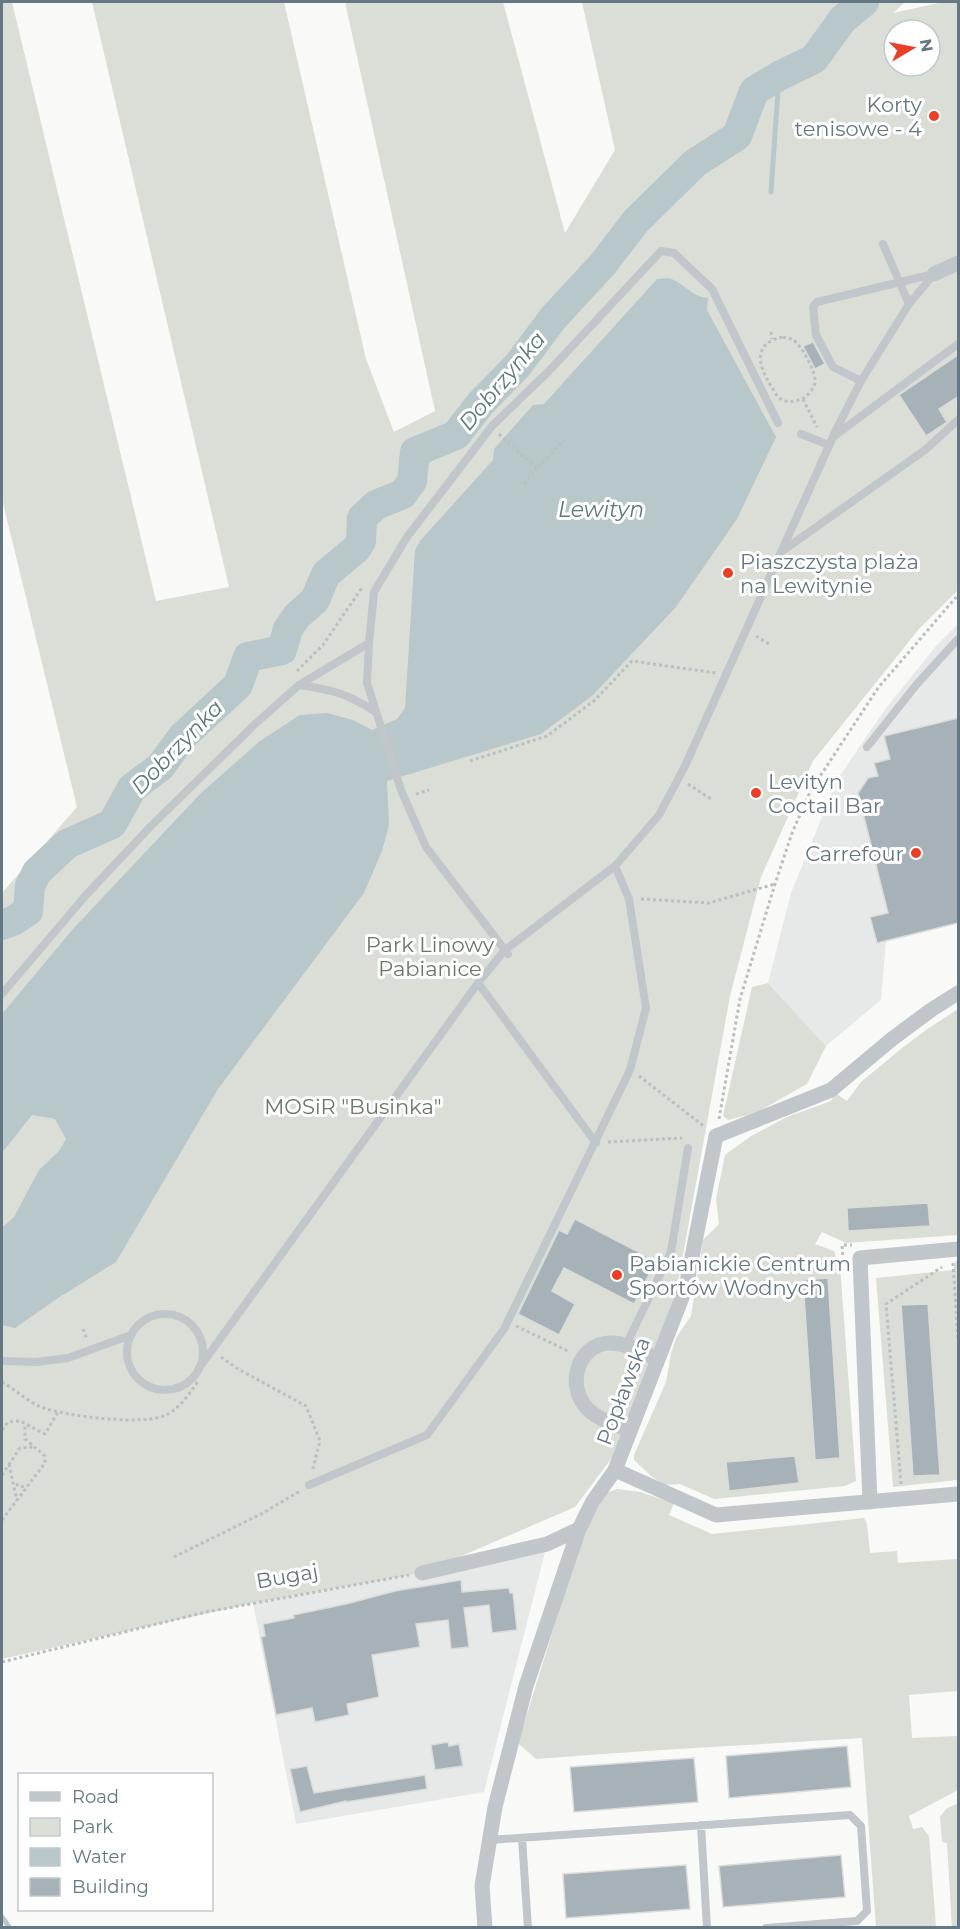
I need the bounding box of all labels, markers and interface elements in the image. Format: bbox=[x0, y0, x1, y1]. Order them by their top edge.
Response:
north arrow bbox=[882, 18, 942, 78]
text: N bbox=[916, 37, 937, 54]
place label: Korty tenisowe - 4 bbox=[795, 92, 923, 141]
marker: Korty tenisowe - 4 bbox=[927, 109, 941, 123]
water label: Dobrzynka bbox=[453, 326, 551, 436]
water label: Lewityn bbox=[558, 496, 644, 523]
place label: Piaszczysta plaża na Lewitynie bbox=[740, 549, 919, 598]
marker: Piaszczysta plaża na Lewitynie bbox=[721, 566, 735, 580]
water label: Dobrzynka bbox=[125, 694, 229, 800]
place label: Levityn Coctail Bar bbox=[768, 769, 881, 818]
marker: Levityn Coctail Bar bbox=[749, 786, 763, 800]
place label: Carrefour bbox=[805, 841, 904, 866]
marker: Carrefour bbox=[909, 846, 923, 860]
park label: Park Linowy Pabianice bbox=[366, 932, 495, 981]
park label: MOSiR "Businka" bbox=[264, 1094, 442, 1119]
place label: Pabianickie Centrum Sportów Wodnych bbox=[629, 1251, 851, 1300]
marker: Pabianickie Centrum Sportów Wodnych bbox=[610, 1268, 624, 1282]
street label: Popławska bbox=[591, 1334, 655, 1448]
street label: Bugaj bbox=[254, 1558, 320, 1594]
legend bbox=[18, 1773, 213, 1911]
text: Road bbox=[72, 1786, 119, 1808]
text: Park bbox=[72, 1816, 113, 1838]
text: Water bbox=[72, 1846, 127, 1868]
text: Building bbox=[72, 1876, 149, 1898]

